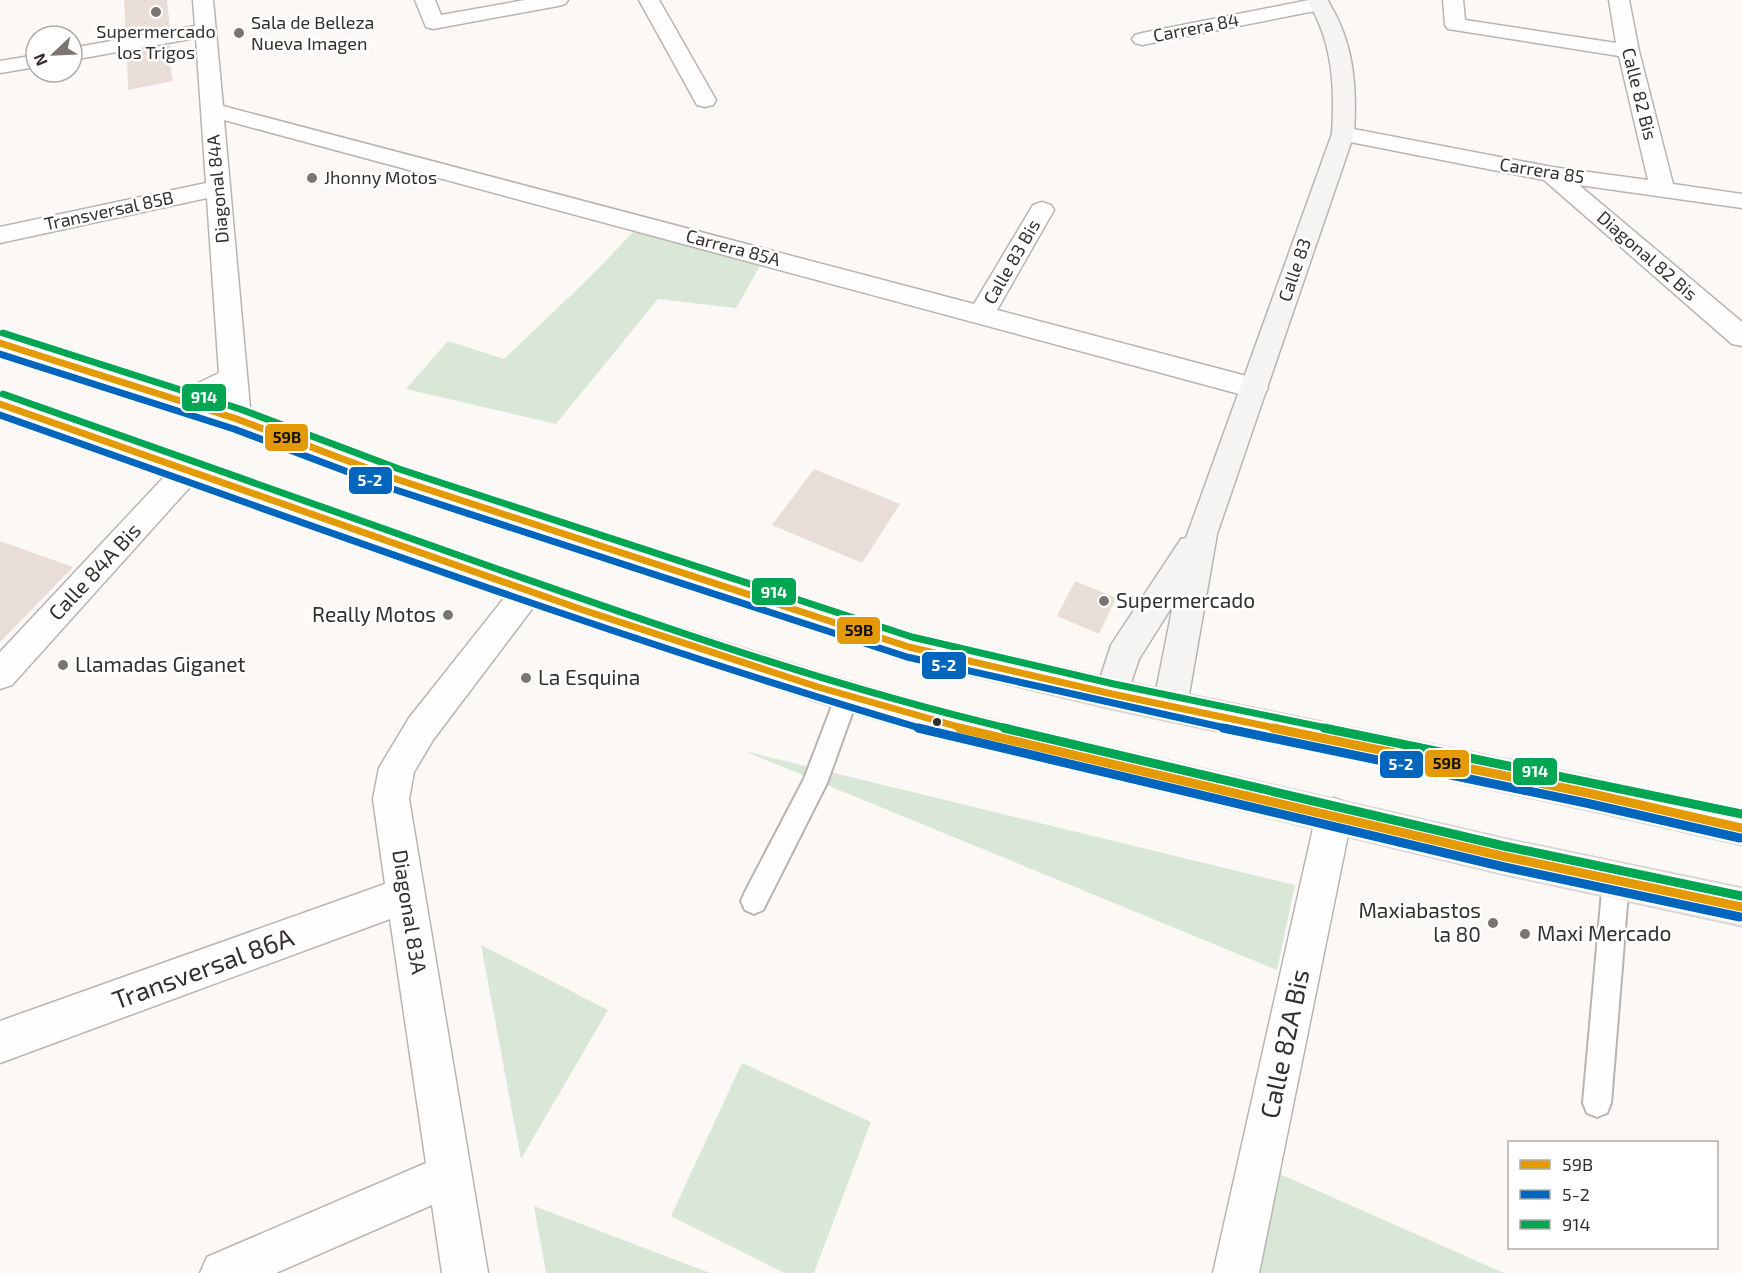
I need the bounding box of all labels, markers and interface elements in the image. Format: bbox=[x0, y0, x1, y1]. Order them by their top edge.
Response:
marker: Supermercado los Trigos bbox=[149, 5, 163, 19]
street label: Carrera 84 bbox=[1151, 8, 1241, 46]
place label: Sala de Belleza Nueva Imagen bbox=[251, 11, 374, 54]
place label: Supermercado los Trigos bbox=[96, 20, 216, 63]
north arrow bbox=[24, 24, 84, 84]
marker: Sala de Belleza Nueva Imagen bbox=[232, 26, 246, 40]
street label: Calle 82 Bis bbox=[1618, 45, 1662, 142]
text: N bbox=[29, 51, 51, 69]
street label: Diagonal 84A bbox=[201, 133, 233, 244]
street label: Carrera 85 bbox=[1498, 152, 1586, 188]
place label: Jhonny Motos bbox=[324, 166, 437, 188]
marker: Jhonny Motos bbox=[305, 171, 319, 185]
street label: Transversal 85B bbox=[42, 186, 175, 234]
street label: Diagonal 82 Bis bbox=[1593, 206, 1702, 305]
street label: Calle 83 Bis bbox=[978, 215, 1044, 308]
street label: Carrera 85A bbox=[684, 224, 784, 270]
street label: Calle 83 bbox=[1273, 235, 1315, 304]
line badge: 914 bbox=[181, 383, 227, 412]
text: 914 bbox=[191, 387, 217, 406]
line badge: 59B bbox=[264, 423, 309, 452]
text: 59B bbox=[273, 427, 301, 446]
line badge: 5-2 bbox=[348, 466, 393, 495]
text: 5-2 bbox=[358, 470, 382, 489]
street label: Calle 84A Bis bbox=[43, 517, 145, 625]
line badge: 914 bbox=[751, 577, 797, 606]
text: 914 bbox=[761, 582, 787, 601]
place label: Supermercado bbox=[1116, 587, 1255, 612]
marker: Supermercado bbox=[1097, 594, 1111, 608]
place label: Really Motos bbox=[312, 601, 436, 626]
marker: Really Motos bbox=[441, 608, 455, 622]
line badge: 59B bbox=[836, 616, 881, 645]
text: 59B bbox=[845, 620, 873, 639]
place label: Llamadas Giganet bbox=[75, 651, 245, 676]
line badge: 5-2 bbox=[921, 651, 967, 680]
text: 5-2 bbox=[932, 655, 956, 674]
marker: Llamadas Giganet bbox=[56, 658, 70, 672]
place label: La Esquina bbox=[538, 664, 640, 689]
marker: La Esquina bbox=[519, 671, 533, 685]
unlabelled marker bbox=[931, 716, 943, 728]
line badge: 59B bbox=[1424, 749, 1470, 778]
line badge: 5-2 bbox=[1379, 750, 1424, 779]
text: 59B bbox=[1433, 753, 1461, 772]
text: 5-2 bbox=[1389, 754, 1413, 773]
line badge: 914 bbox=[1512, 757, 1558, 786]
text: 914 bbox=[1522, 761, 1548, 780]
street label: Diagonal 83A bbox=[388, 848, 433, 976]
place label: Maxiabastos la 80 bbox=[1358, 897, 1481, 946]
marker: Maxiabastos la 80 bbox=[1486, 916, 1500, 930]
street label: Transversal 86A bbox=[108, 920, 297, 1015]
place label: Maxi Mercado bbox=[1537, 920, 1672, 945]
marker: Maxi Mercado bbox=[1518, 927, 1532, 941]
street label: Calle 82A Bis bbox=[1253, 966, 1314, 1121]
legend bbox=[1508, 1141, 1718, 1249]
text: 59B bbox=[1562, 1153, 1593, 1175]
text: 5-2 bbox=[1562, 1183, 1590, 1205]
text: 914 bbox=[1562, 1213, 1591, 1235]

